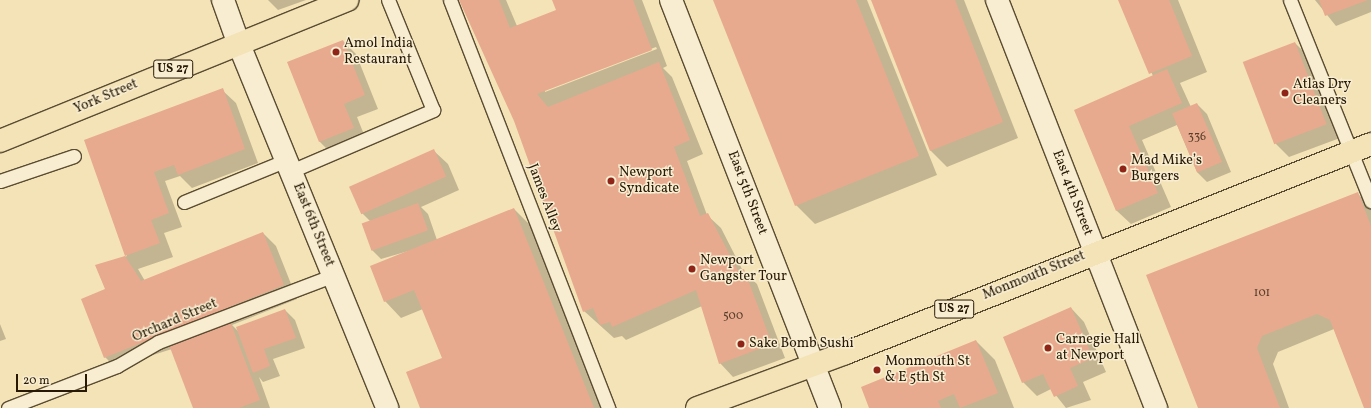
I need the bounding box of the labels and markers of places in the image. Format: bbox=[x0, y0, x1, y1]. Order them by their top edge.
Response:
place label: Amol India Restaurant bbox=[344, 36, 413, 68]
marker: Amol India Restaurant bbox=[331, 47, 341, 57]
place label: Atlas Dry Cleaners bbox=[1293, 77, 1351, 110]
marker: Atlas Dry Cleaners bbox=[1280, 88, 1290, 98]
place label: Mad Mike’s Burgers bbox=[1131, 153, 1202, 186]
marker: Mad Mike’s Burgers bbox=[1118, 164, 1128, 174]
place label: Newport Syndicate bbox=[619, 165, 679, 198]
marker: Newport Syndicate bbox=[606, 176, 616, 186]
place label: Newport Gangster Tour bbox=[700, 253, 787, 286]
marker: Newport Gangster Tour bbox=[687, 264, 697, 274]
place label: Carnegie Hall at Newport bbox=[1056, 332, 1140, 364]
place label: Sake Bomb Sushi bbox=[749, 336, 854, 352]
marker: Sake Bomb Sushi bbox=[736, 339, 746, 349]
marker: Carnegie Hall at Newport bbox=[1043, 343, 1053, 353]
place label: Monmouth St & E 5th St bbox=[885, 354, 970, 386]
marker: Monmouth St & E 5th St bbox=[872, 365, 882, 375]

